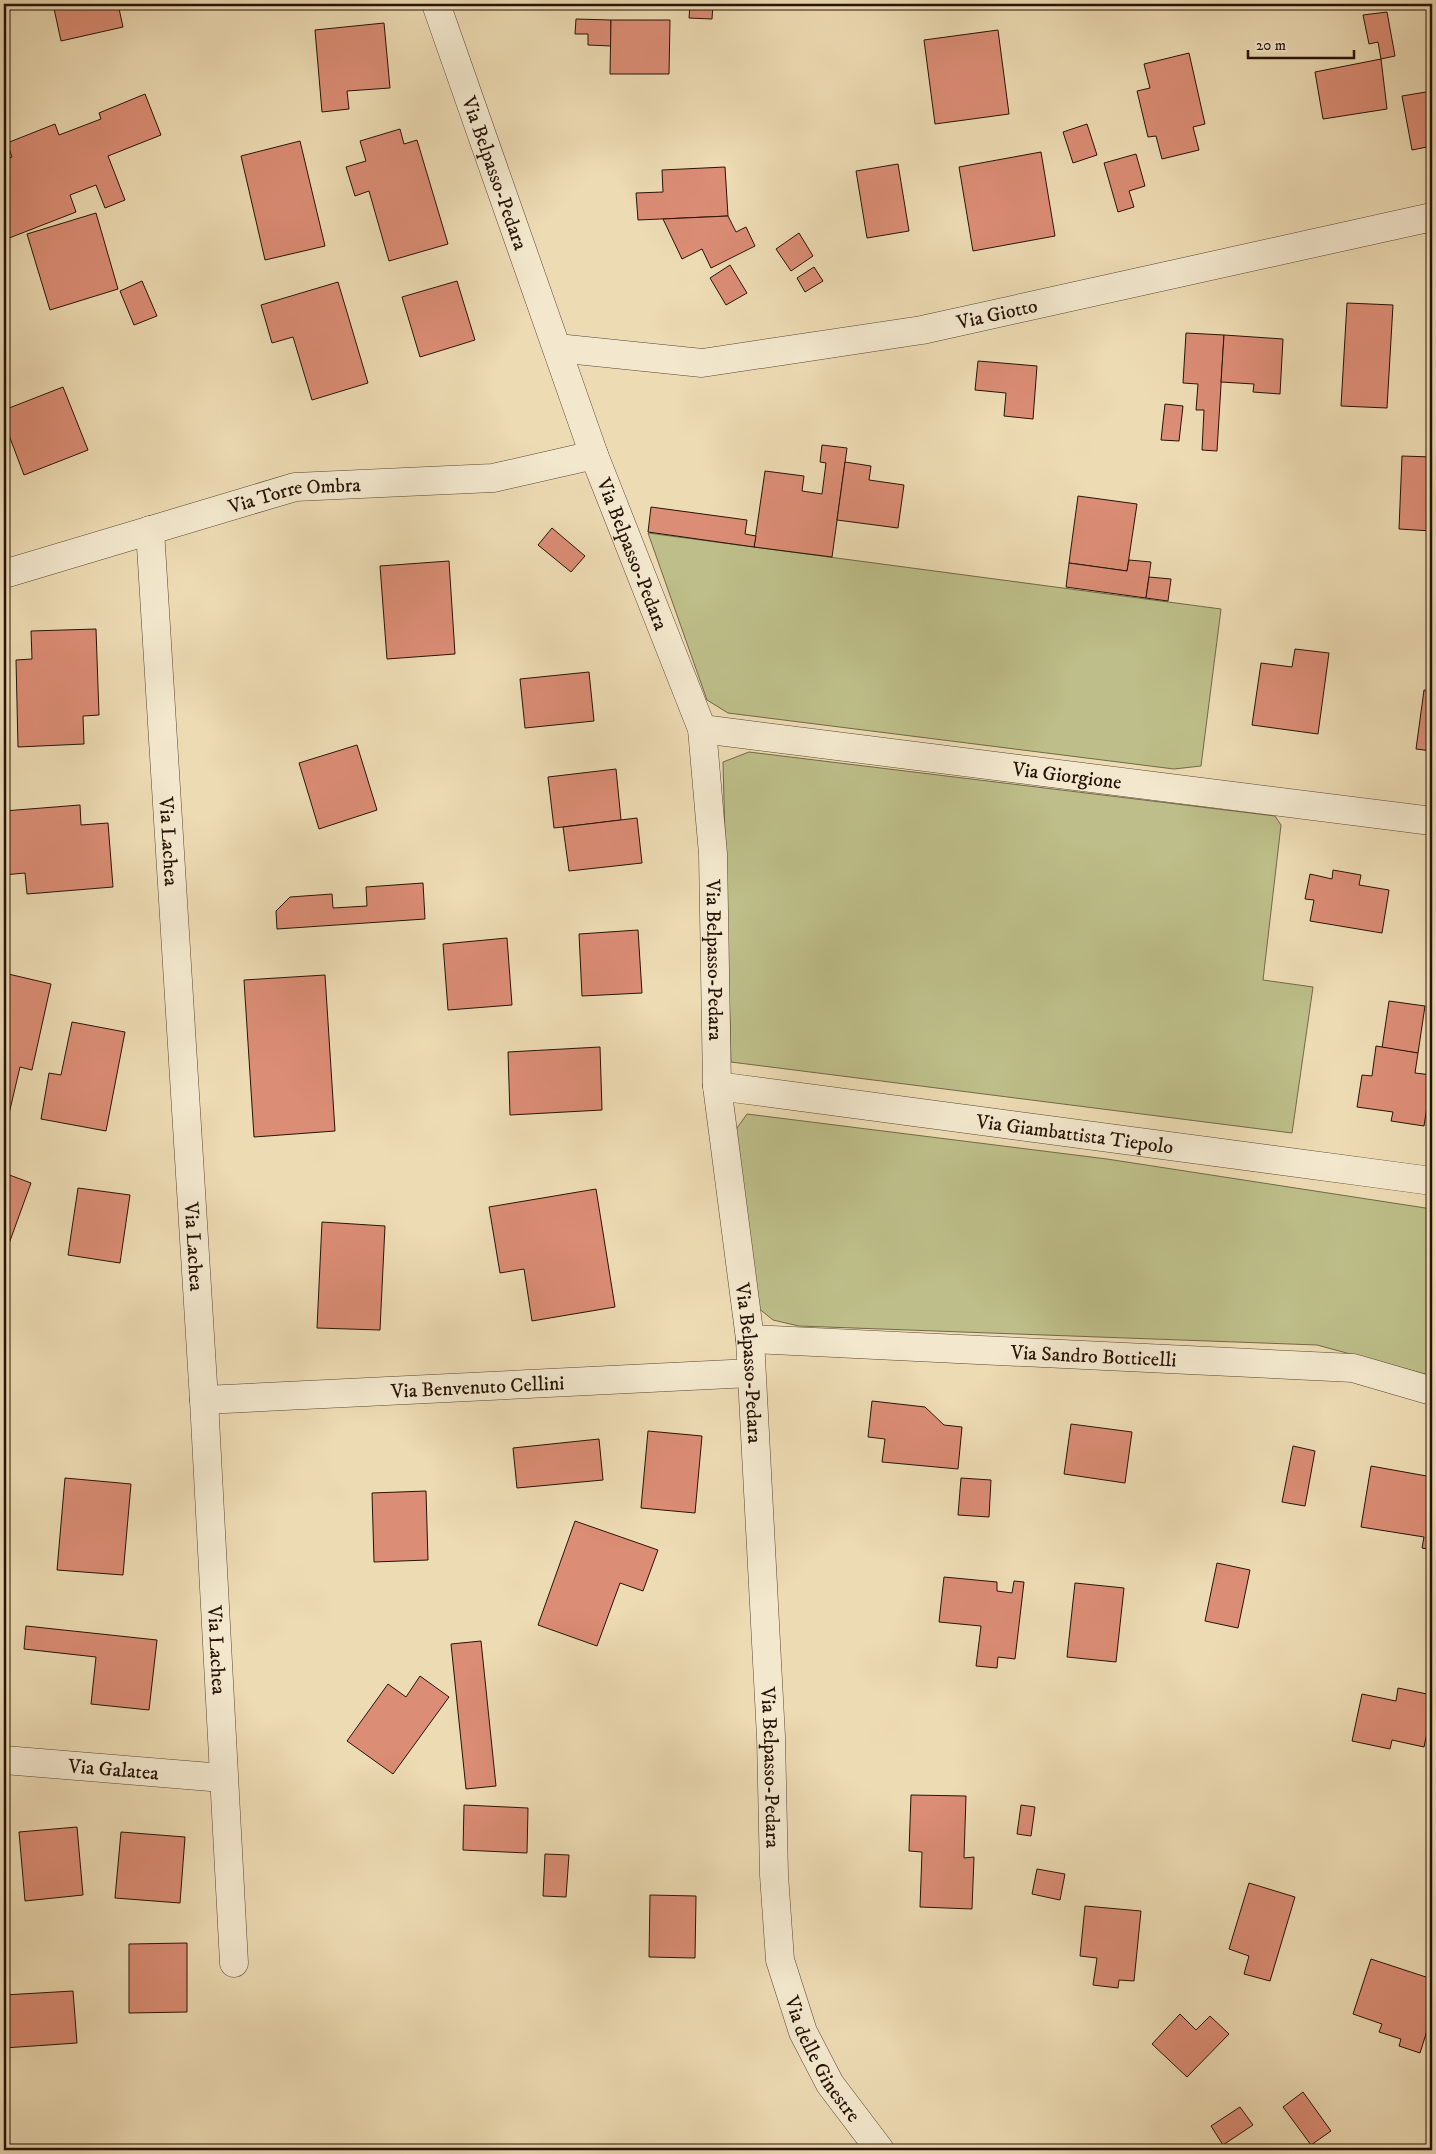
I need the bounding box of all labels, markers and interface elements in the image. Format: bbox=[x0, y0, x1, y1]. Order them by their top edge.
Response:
scale bar bbox=[1248, 28, 1355, 60]
text: 20 m bbox=[1256, 36, 1286, 55]
street label: Via Belpasso-Pedara bbox=[455, 92, 532, 254]
street label: Via Giotto bbox=[954, 294, 1040, 336]
street label: Via Torre Ombra bbox=[225, 473, 362, 521]
street label: Via Belpasso-Pedara bbox=[590, 474, 673, 634]
street label: Via Giorgione bbox=[1010, 757, 1123, 796]
street label: Via Lachea bbox=[153, 795, 183, 887]
street label: Via Belpasso-Pedara bbox=[699, 878, 727, 1041]
street label: Via Giambattista Tiepolo bbox=[974, 1109, 1175, 1161]
street label: Via Lachea bbox=[178, 1200, 208, 1293]
street label: Via Belpasso-Pedara bbox=[729, 1280, 767, 1445]
street label: Via Sandro Botticelli bbox=[1009, 1341, 1177, 1373]
street label: Via Benvenuto Cellini bbox=[389, 1371, 565, 1405]
street label: Via Lachea bbox=[201, 1604, 231, 1696]
street label: Via Belpasso-Pedara bbox=[754, 1685, 784, 1849]
street label: Via Galatea bbox=[66, 1754, 160, 1787]
street label: Via delle Ginestre bbox=[778, 1992, 865, 2127]

